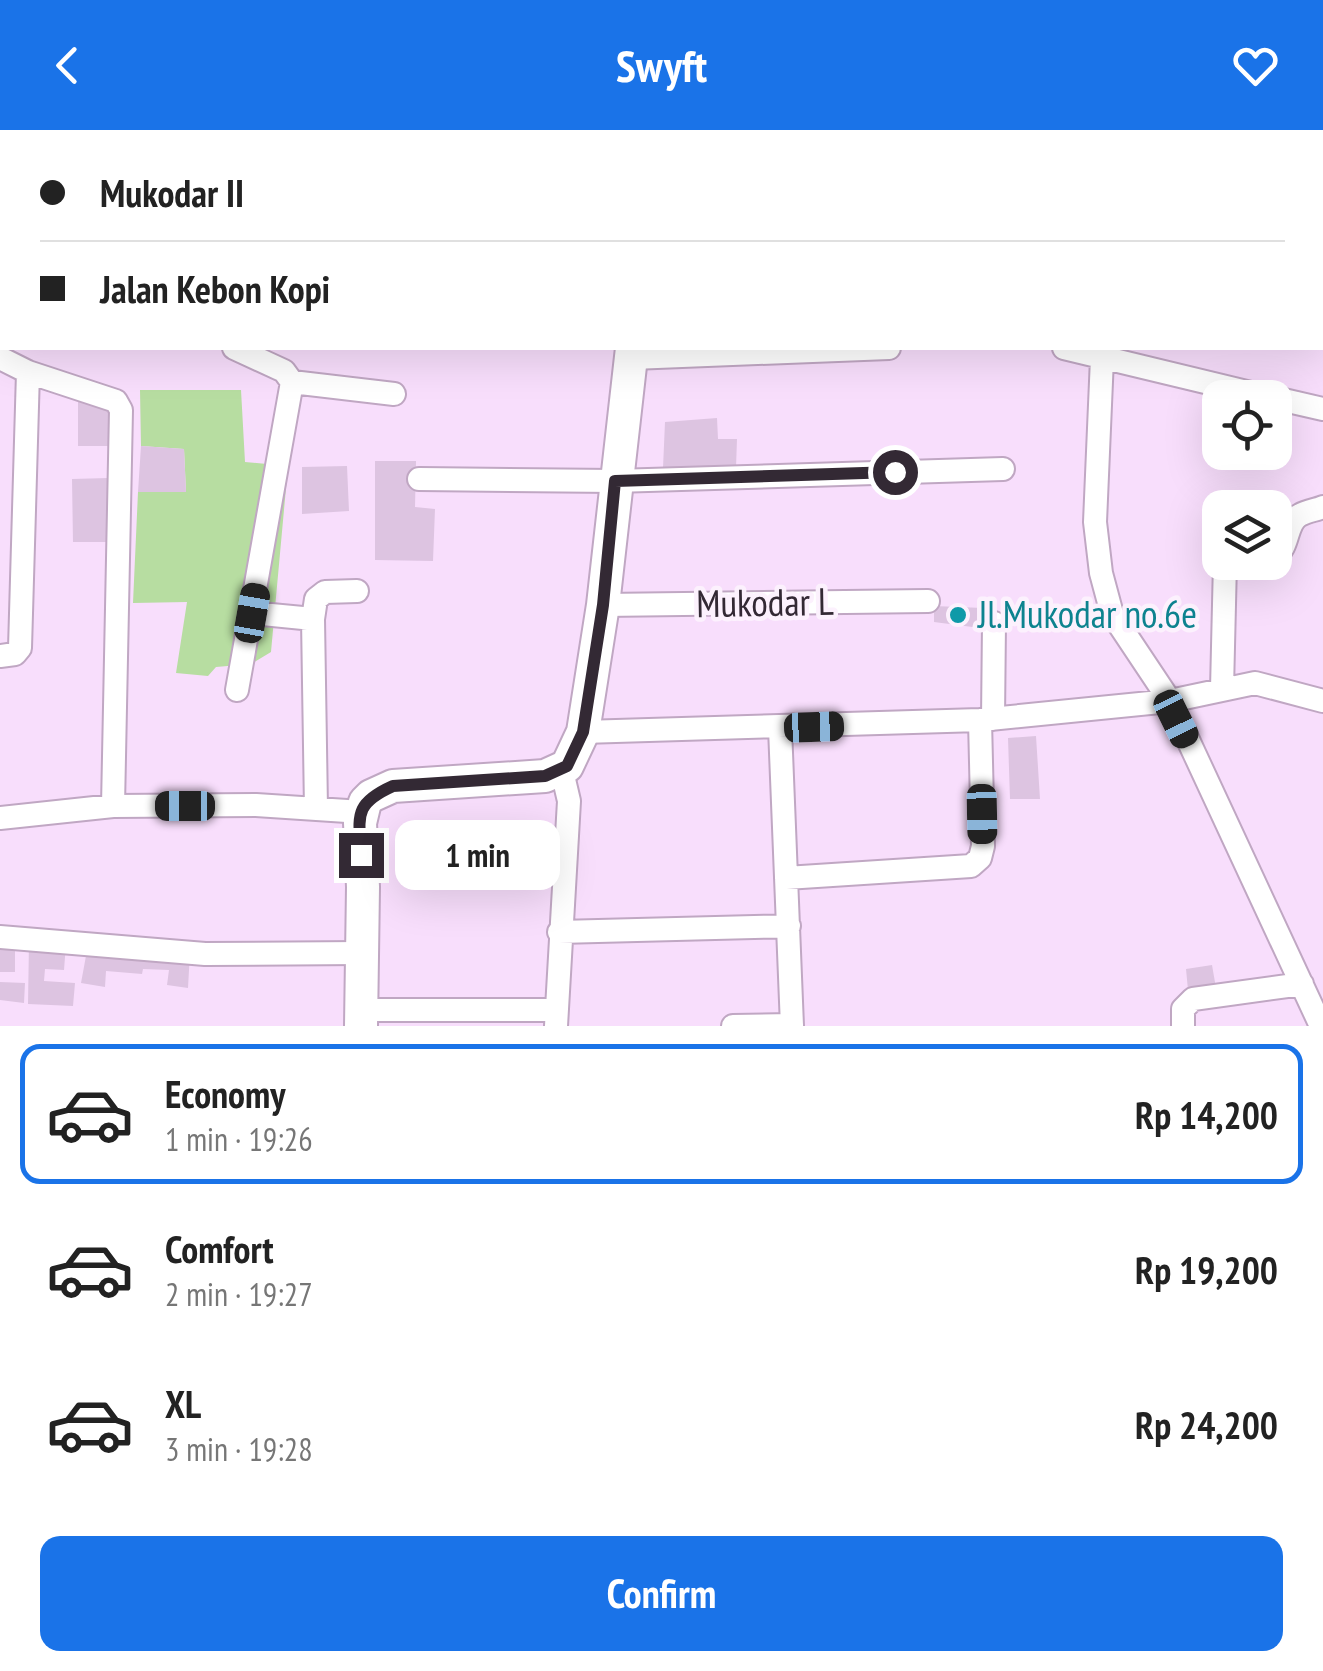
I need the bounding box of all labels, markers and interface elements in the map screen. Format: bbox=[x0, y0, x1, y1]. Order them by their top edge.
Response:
text: Swyft bbox=[616, 36, 707, 94]
icon: back bbox=[40, 38, 95, 93]
icon: heart bbox=[1228, 38, 1283, 93]
text: Mukodar II bbox=[100, 168, 244, 217]
text: Jalan Kebon Kopi bbox=[100, 264, 330, 313]
map controls bbox=[1202, 380, 1292, 580]
button: locate bbox=[1202, 380, 1292, 470]
route start bbox=[873, 450, 918, 495]
button: layers bbox=[1202, 490, 1292, 580]
street label: Mukodar L bbox=[696, 576, 834, 627]
car bbox=[232, 581, 272, 645]
place label: Jl.Mukodar no.6e bbox=[977, 589, 1197, 638]
marker: Jl.Mukodar no.6e bbox=[947, 604, 969, 626]
car bbox=[1149, 685, 1203, 753]
car bbox=[783, 711, 845, 743]
car bbox=[966, 784, 998, 844]
car bbox=[155, 791, 215, 821]
callout: 1 min bbox=[396, 820, 561, 890]
route end bbox=[339, 833, 384, 878]
text: 1 min bbox=[445, 834, 510, 876]
icon: car bbox=[45, 1069, 135, 1159]
text: Economy bbox=[165, 1069, 285, 1118]
text: Rp 14,200 bbox=[1135, 1090, 1278, 1139]
text: 1 min · 19:26 bbox=[165, 1118, 313, 1160]
icon: car bbox=[45, 1224, 135, 1314]
text: Comfort bbox=[165, 1224, 274, 1273]
text: Rp 19,200 bbox=[1135, 1245, 1278, 1294]
text: 2 min · 19:27 bbox=[165, 1273, 313, 1315]
icon: car bbox=[45, 1379, 135, 1469]
text: XL bbox=[165, 1379, 201, 1428]
text: Rp 24,200 bbox=[1135, 1400, 1278, 1449]
text: 3 min · 19:28 bbox=[165, 1428, 313, 1470]
button: Confirm bbox=[40, 1536, 1283, 1651]

